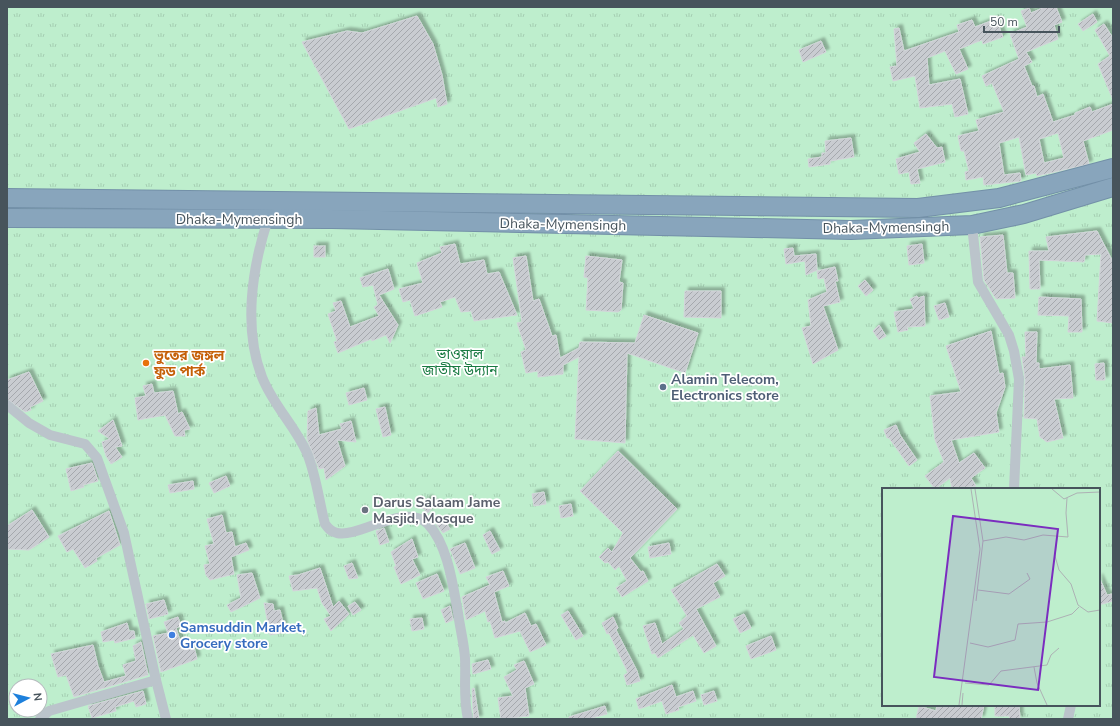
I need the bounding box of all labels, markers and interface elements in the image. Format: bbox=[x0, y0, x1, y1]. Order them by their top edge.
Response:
scale bar bbox=[984, 8, 1059, 34]
text: 50 m bbox=[990, 14, 1018, 30]
street label: Dhaka-Mymensingh bbox=[176, 210, 302, 229]
street label: Dhaka-Mymensingh bbox=[499, 214, 626, 235]
street label: Dhaka-Mymensingh bbox=[823, 217, 950, 238]
park label: ভাওয়াল জাতীয় উদ্যান bbox=[421, 345, 498, 380]
place label: ভুতের জঙ্গল ফুড পার্ক bbox=[153, 346, 225, 381]
marker: ভুতের জঙ্গল ফুড পার্ক bbox=[141, 358, 151, 368]
place label: Alamin Telecom, Electronics store bbox=[671, 370, 779, 405]
marker: Alamin Telecom, Electronics store bbox=[658, 382, 668, 392]
inset map bbox=[882, 488, 1100, 706]
place label: Darus Salaam Jame Masjid, Mosque bbox=[373, 493, 501, 528]
marker: Darus Salaam Jame Masjid, Mosque bbox=[360, 505, 370, 515]
place label: Samsuddin Market, Grocery store bbox=[180, 618, 305, 653]
marker: Samsuddin Market, Grocery store bbox=[167, 630, 177, 640]
north arrow bbox=[8, 678, 48, 718]
text: N bbox=[29, 692, 45, 702]

